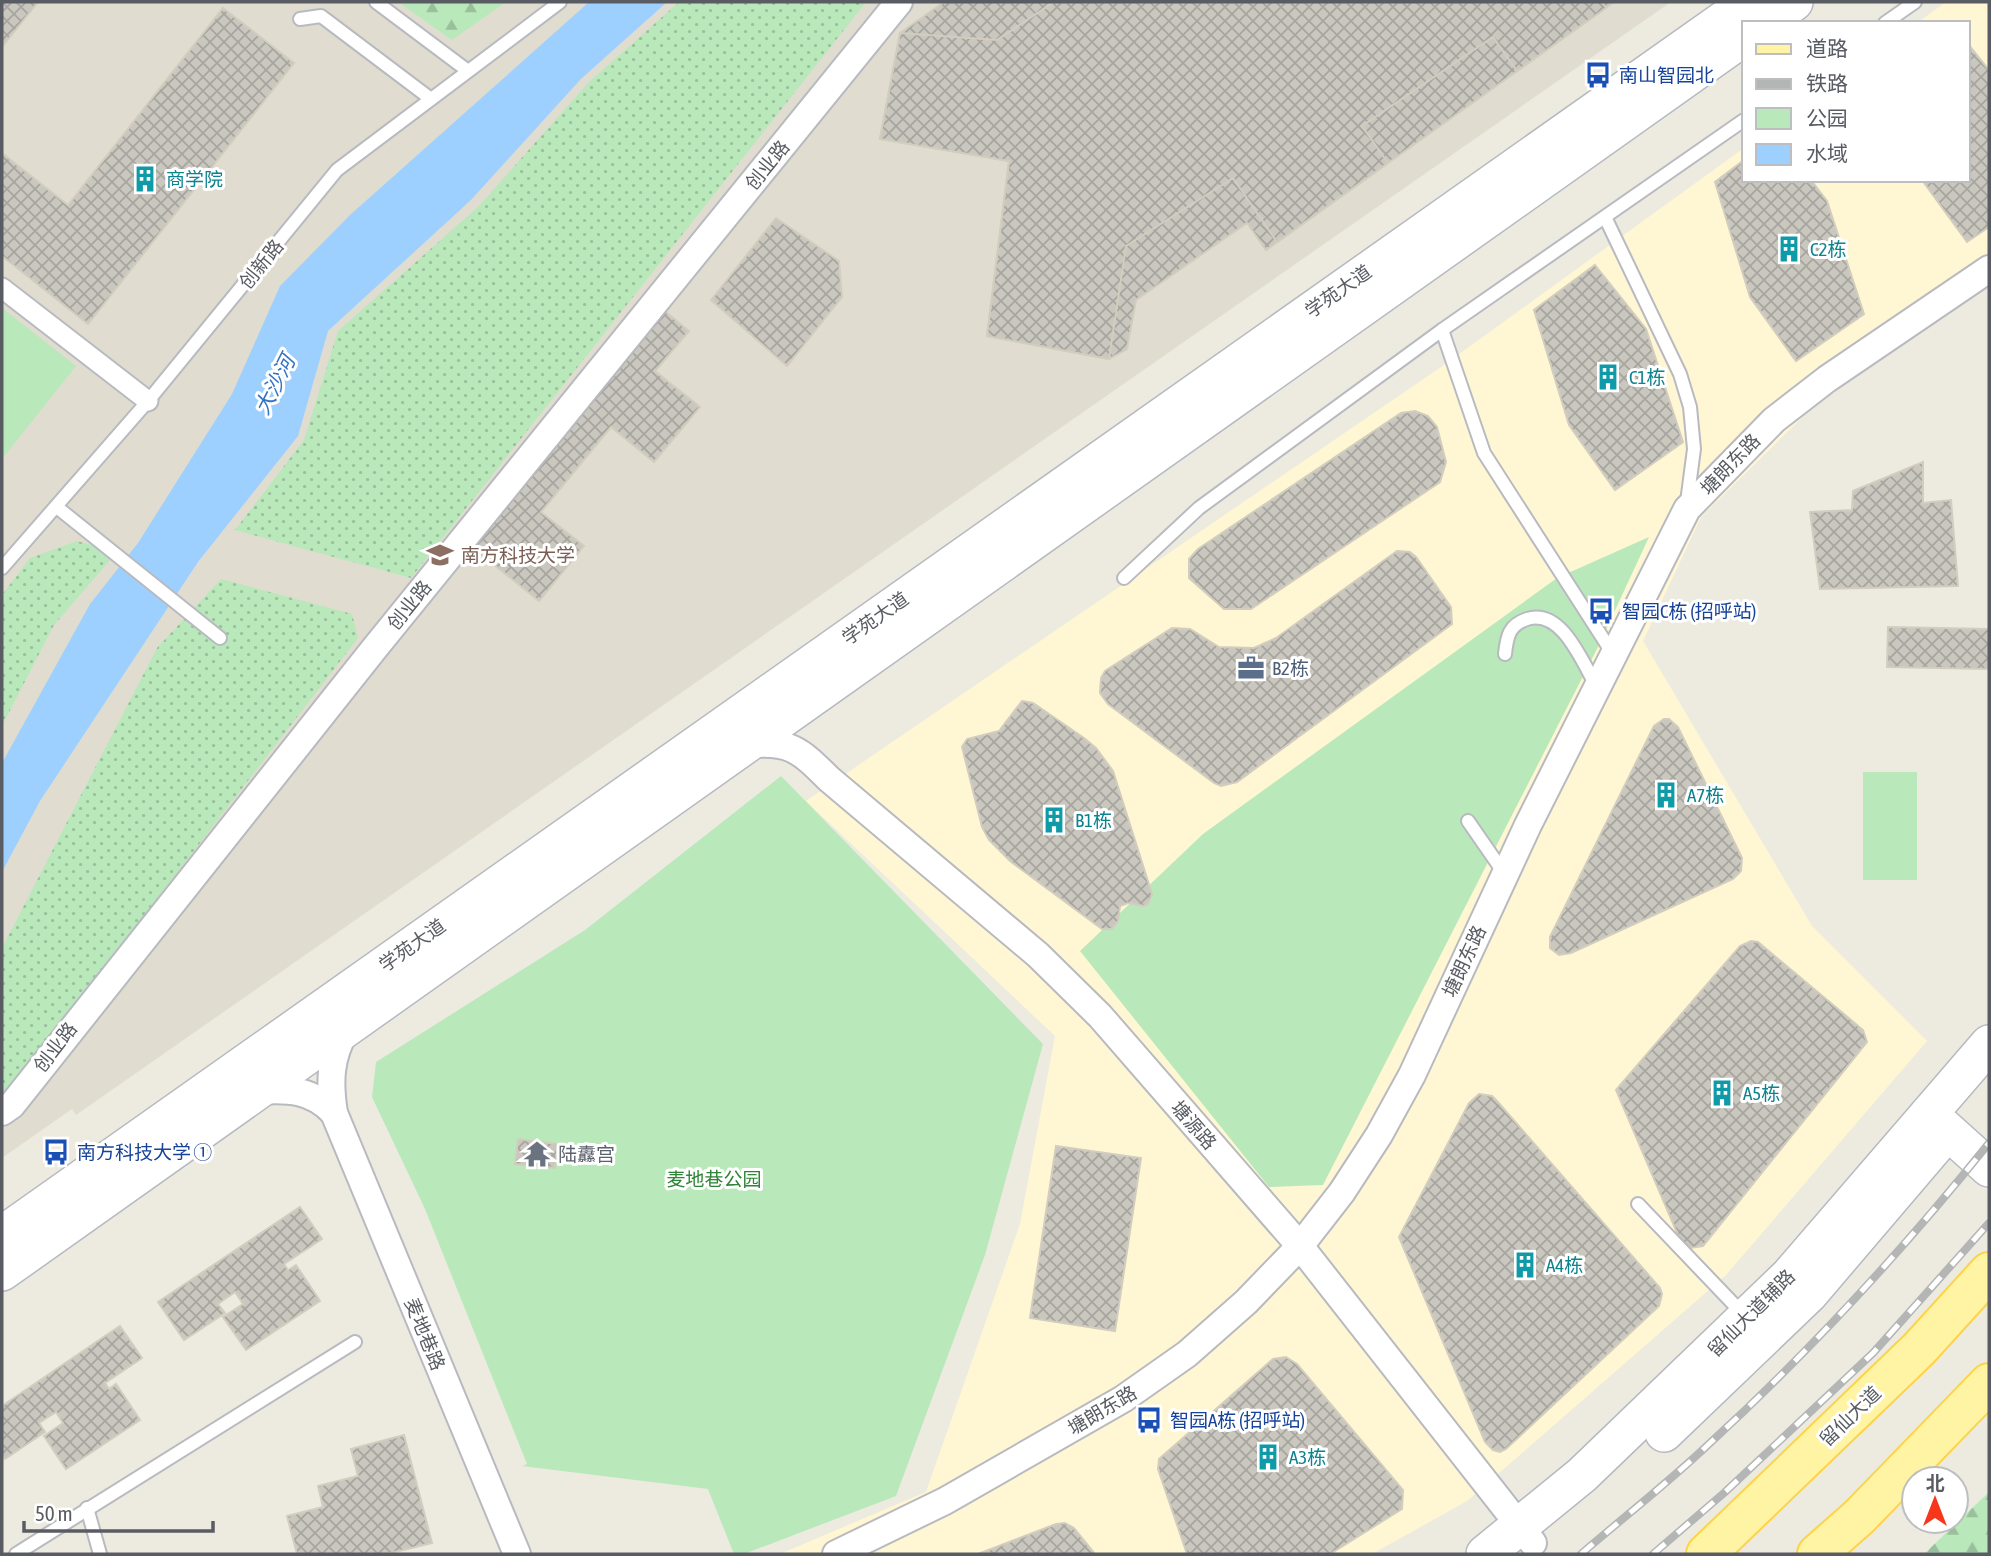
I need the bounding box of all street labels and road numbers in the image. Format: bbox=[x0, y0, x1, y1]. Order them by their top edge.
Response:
street label: 创业路 bbox=[741, 136, 793, 194]
street label: 创新路 bbox=[235, 235, 287, 293]
street label: 学苑大道 bbox=[1301, 260, 1375, 322]
street label: 塘朗东路 bbox=[1696, 429, 1764, 499]
street label: 创业路 bbox=[383, 576, 435, 634]
street label: 学苑大道 bbox=[838, 587, 912, 649]
street label: 学苑大道 bbox=[375, 914, 449, 976]
street label: 塘朗东路 bbox=[1438, 922, 1490, 1000]
street label: 创业路 bbox=[29, 1018, 81, 1076]
street label: 塘源路 bbox=[1167, 1096, 1221, 1154]
street label: 留仙大道辅路 bbox=[1703, 1265, 1799, 1361]
street label: 麦地巷路 bbox=[401, 1295, 449, 1373]
street label: 塘朗东路 bbox=[1064, 1381, 1140, 1439]
street label: 留仙大道 bbox=[1815, 1382, 1885, 1450]

